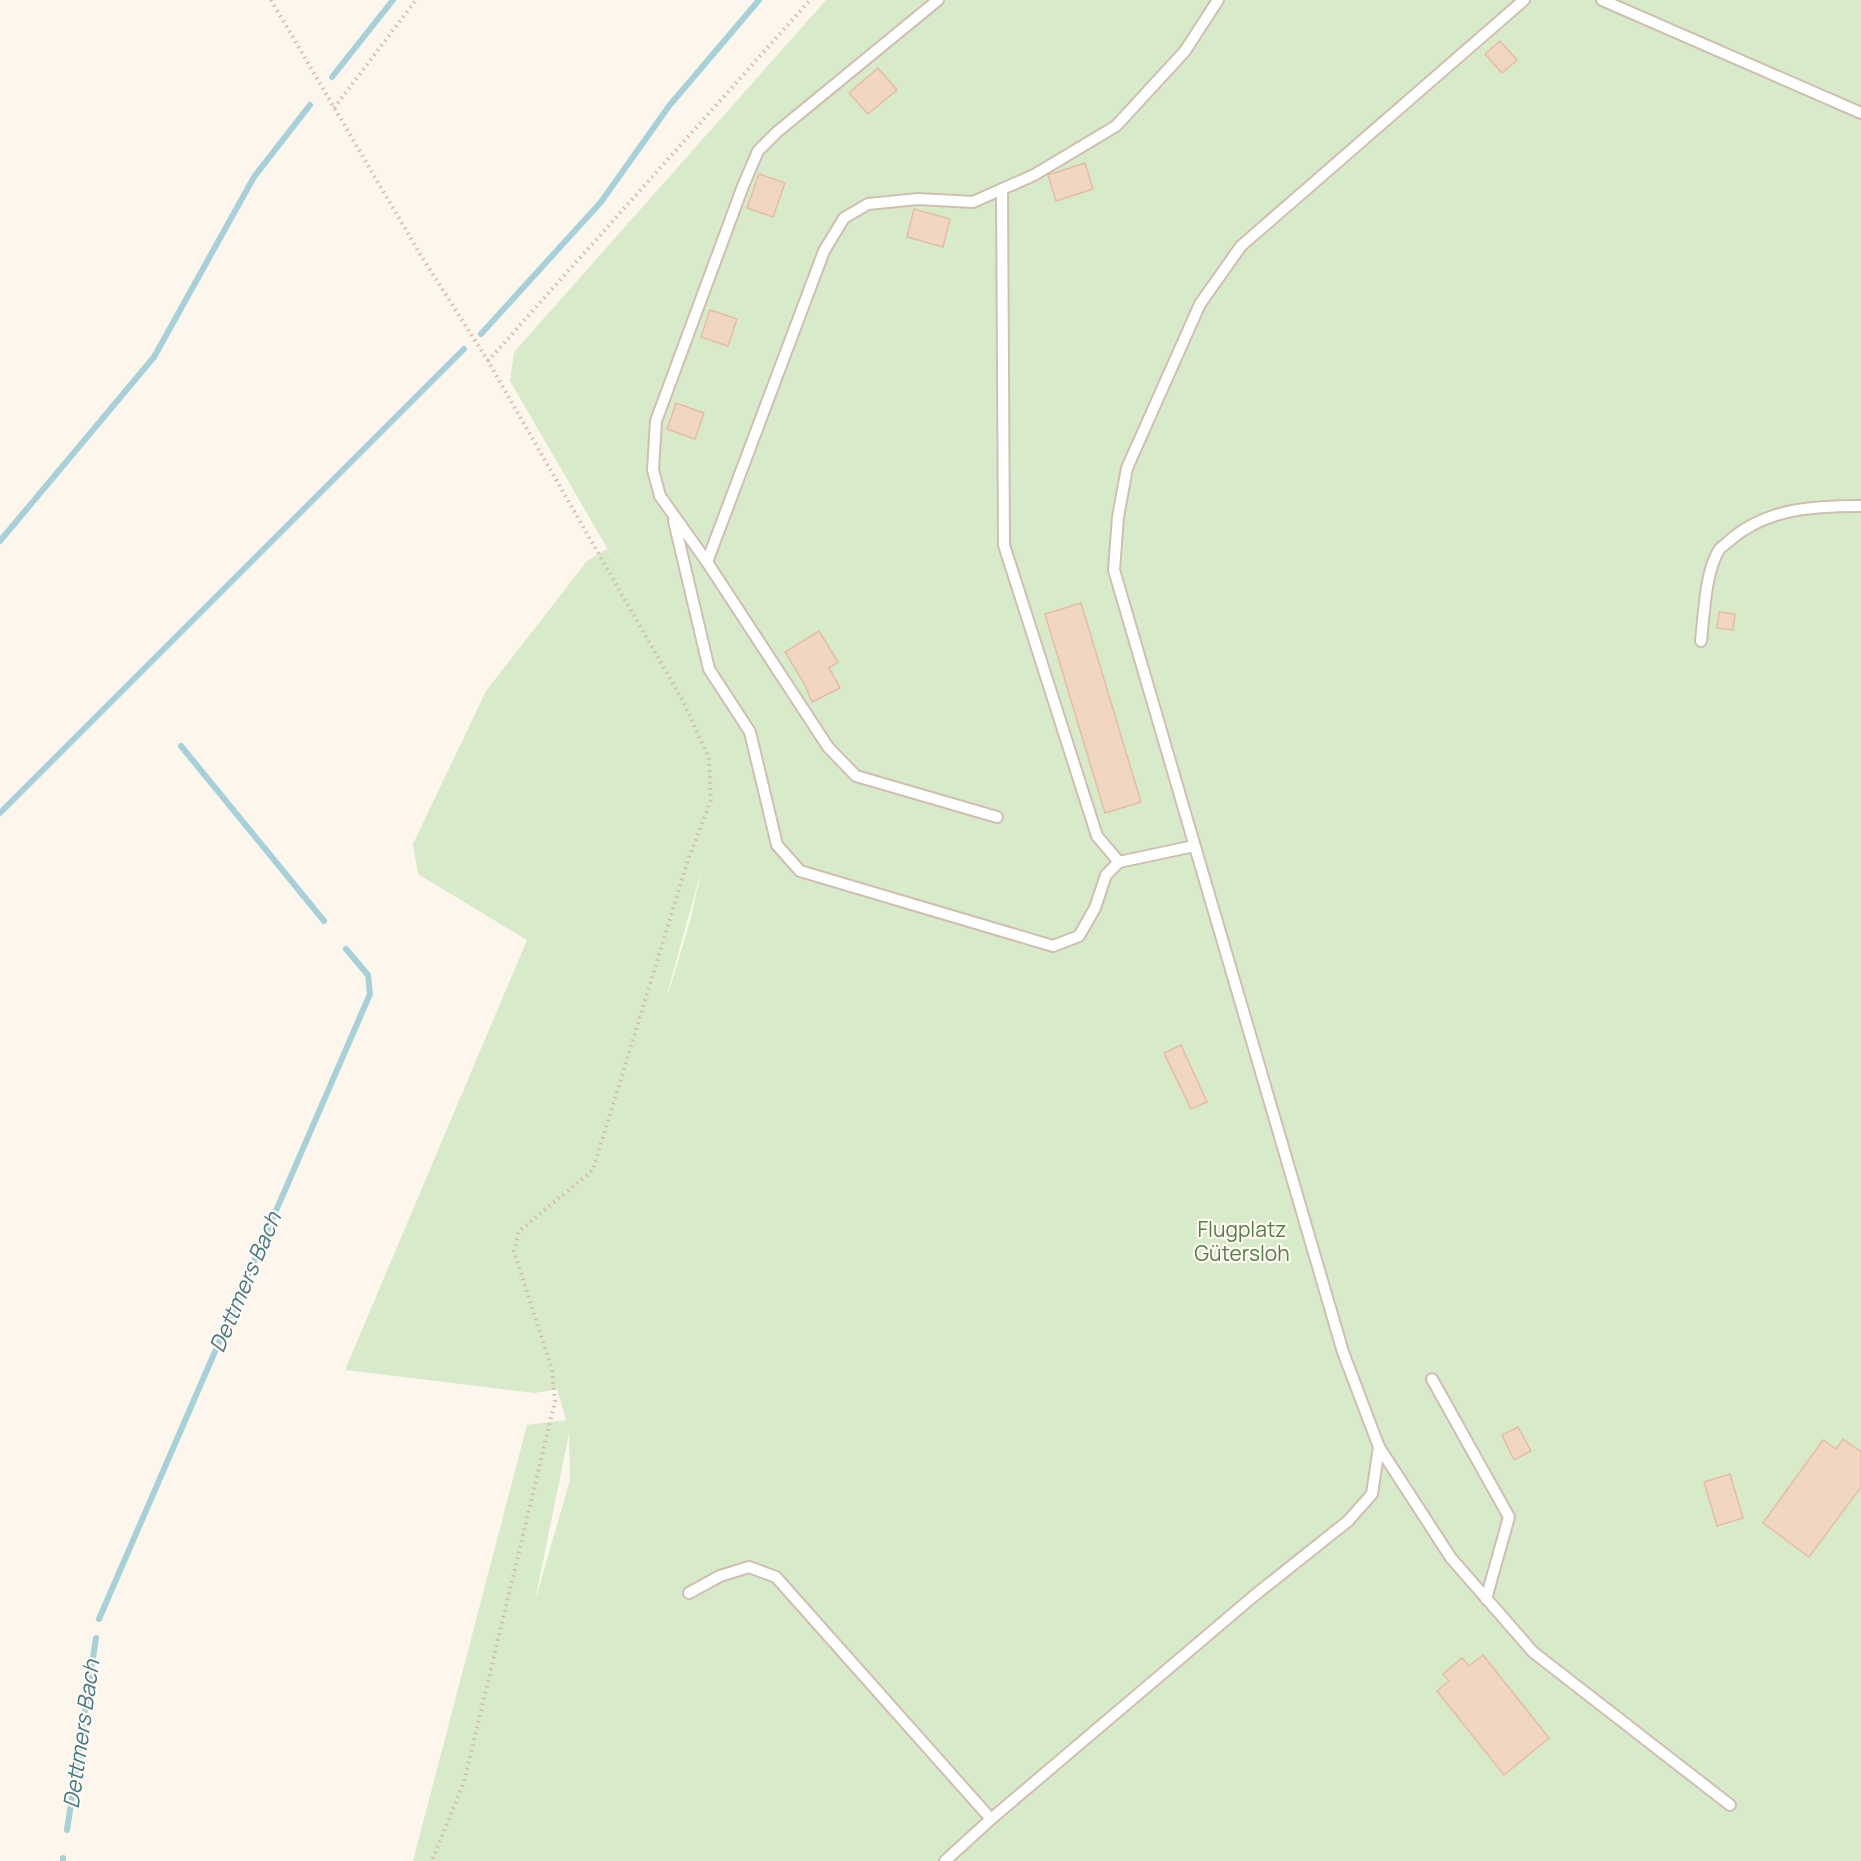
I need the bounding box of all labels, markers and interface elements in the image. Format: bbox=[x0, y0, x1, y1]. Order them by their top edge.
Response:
water label: Dettmers Bach bbox=[202, 1206, 288, 1357]
park label: Flugplatz Gütersloh bbox=[1194, 1215, 1290, 1267]
water label: Dettmers Bach bbox=[56, 1657, 106, 1810]

